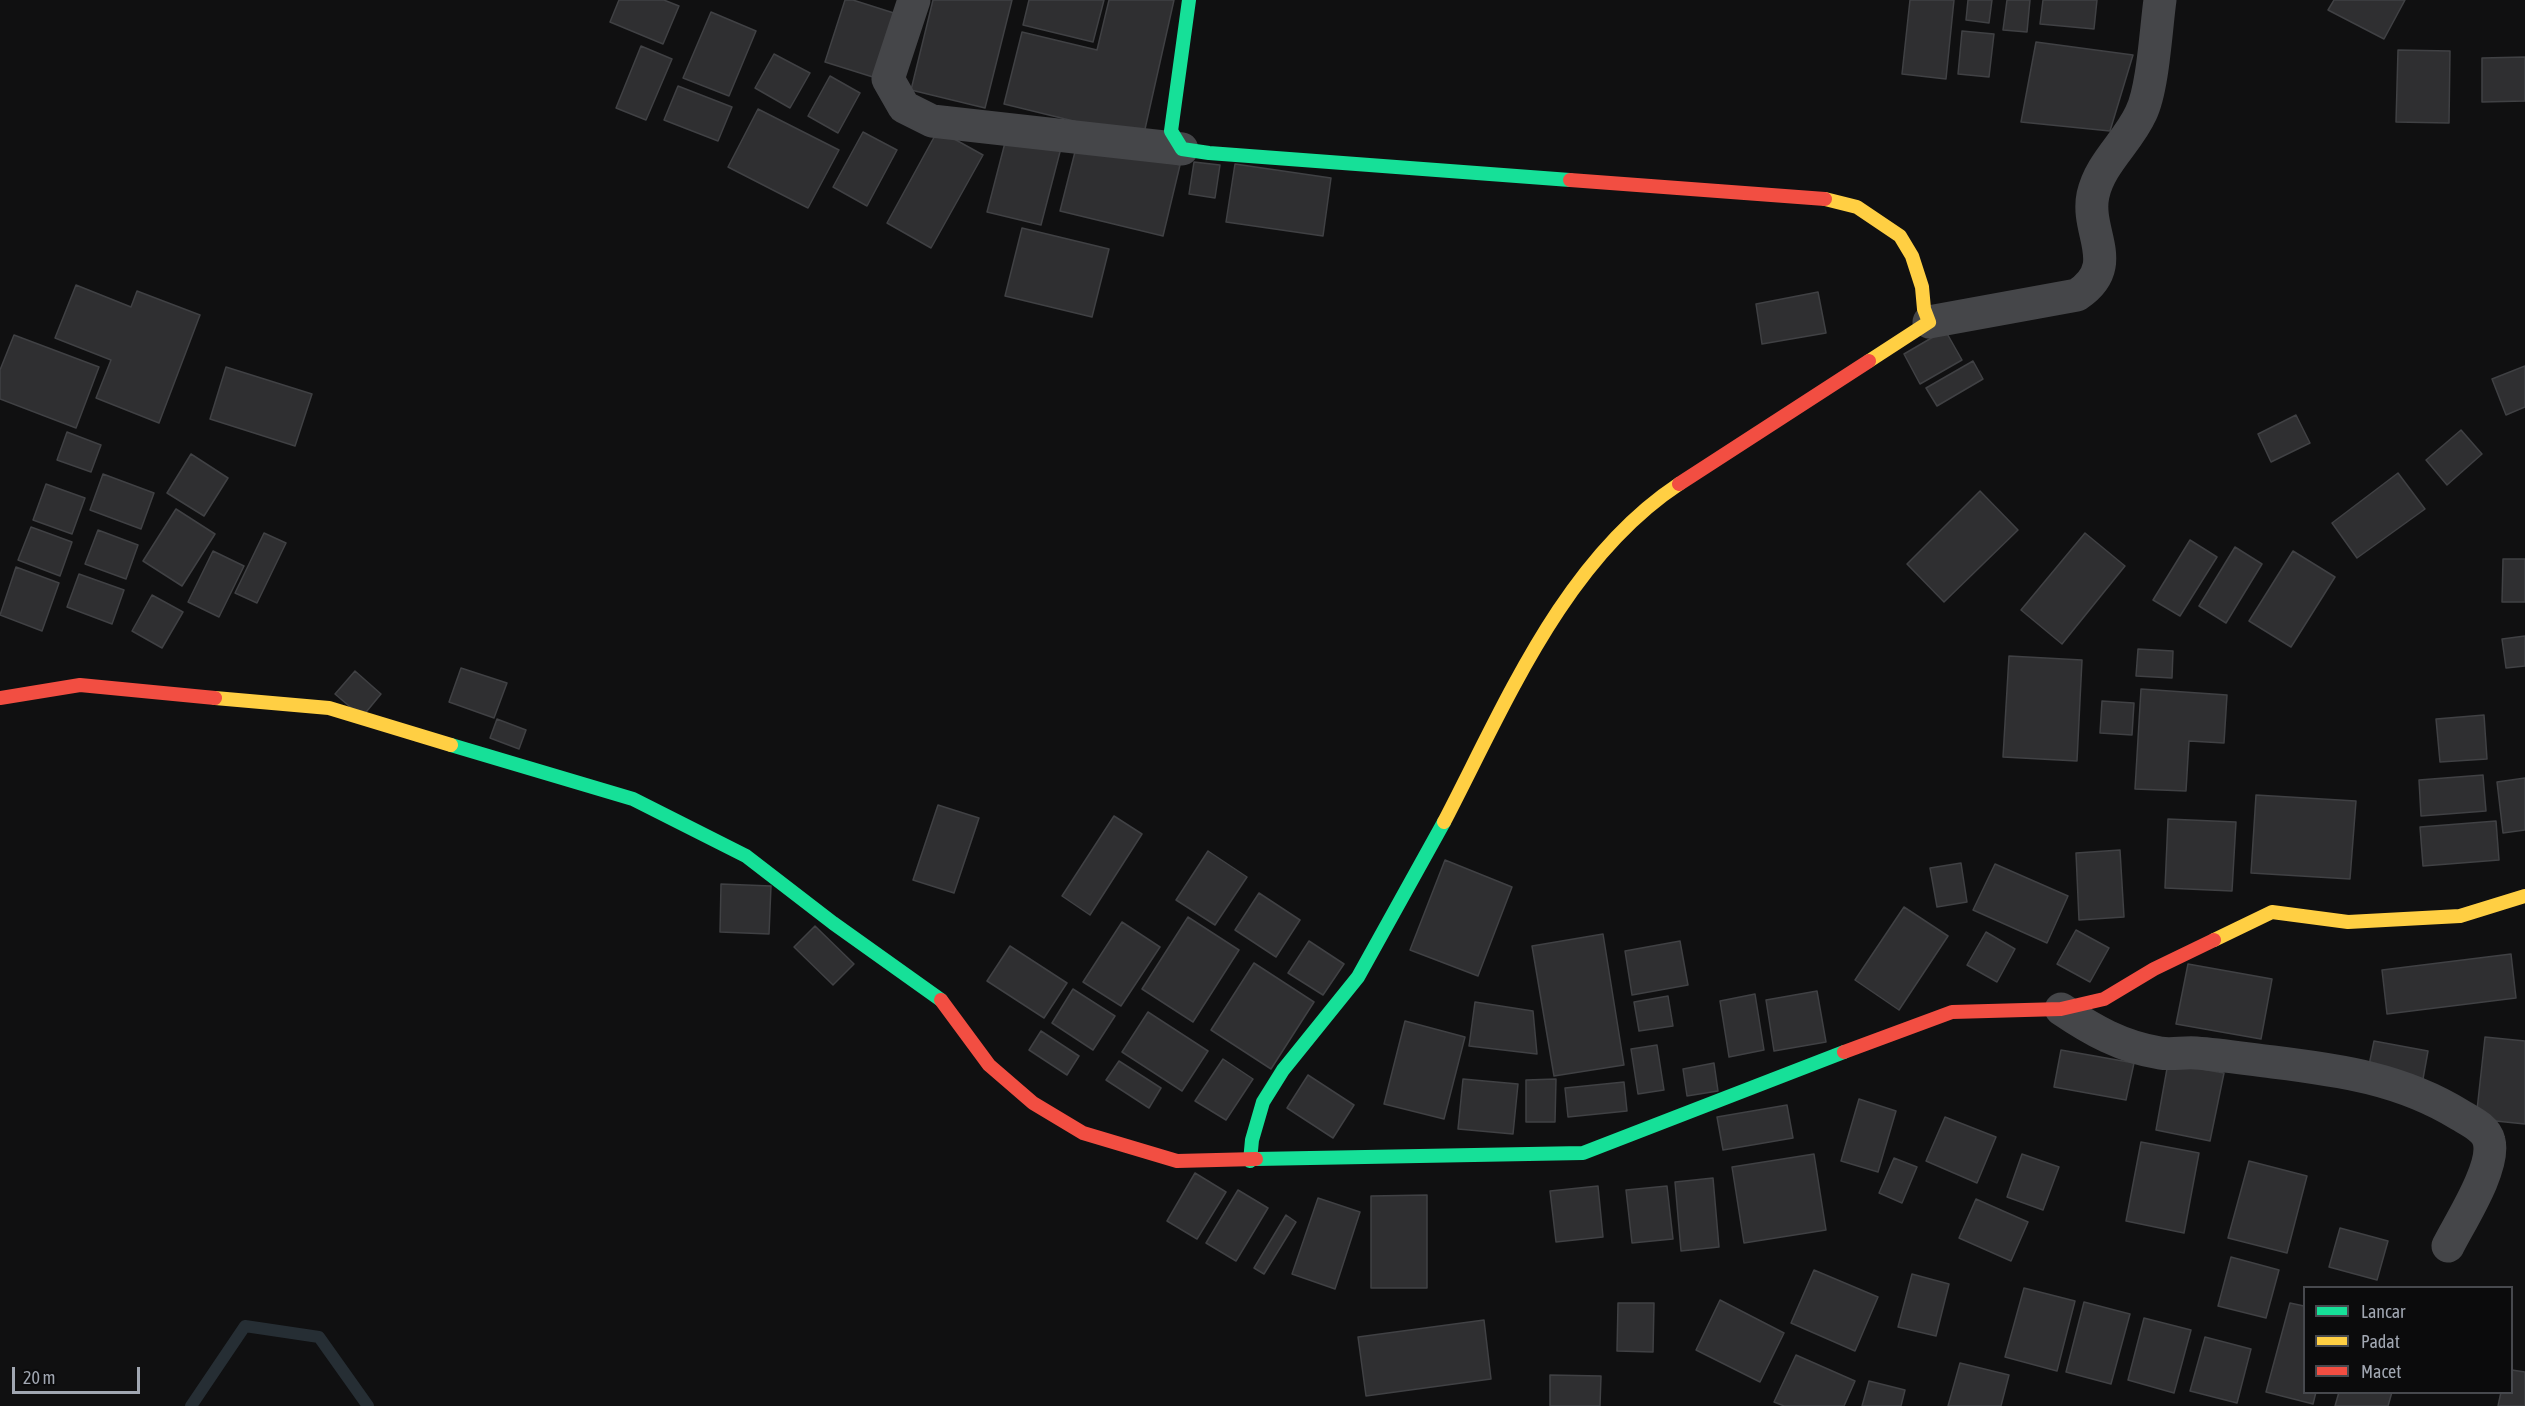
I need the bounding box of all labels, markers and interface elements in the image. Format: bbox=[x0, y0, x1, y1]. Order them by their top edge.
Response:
legend bbox=[2303, 1286, 2513, 1394]
text: Lancar bbox=[2361, 1301, 2405, 1322]
text: Padat bbox=[2361, 1331, 2400, 1352]
scale bar bbox=[15, 1355, 142, 1393]
text: Macet bbox=[2361, 1361, 2401, 1382]
text: 20 m bbox=[23, 1367, 55, 1388]

